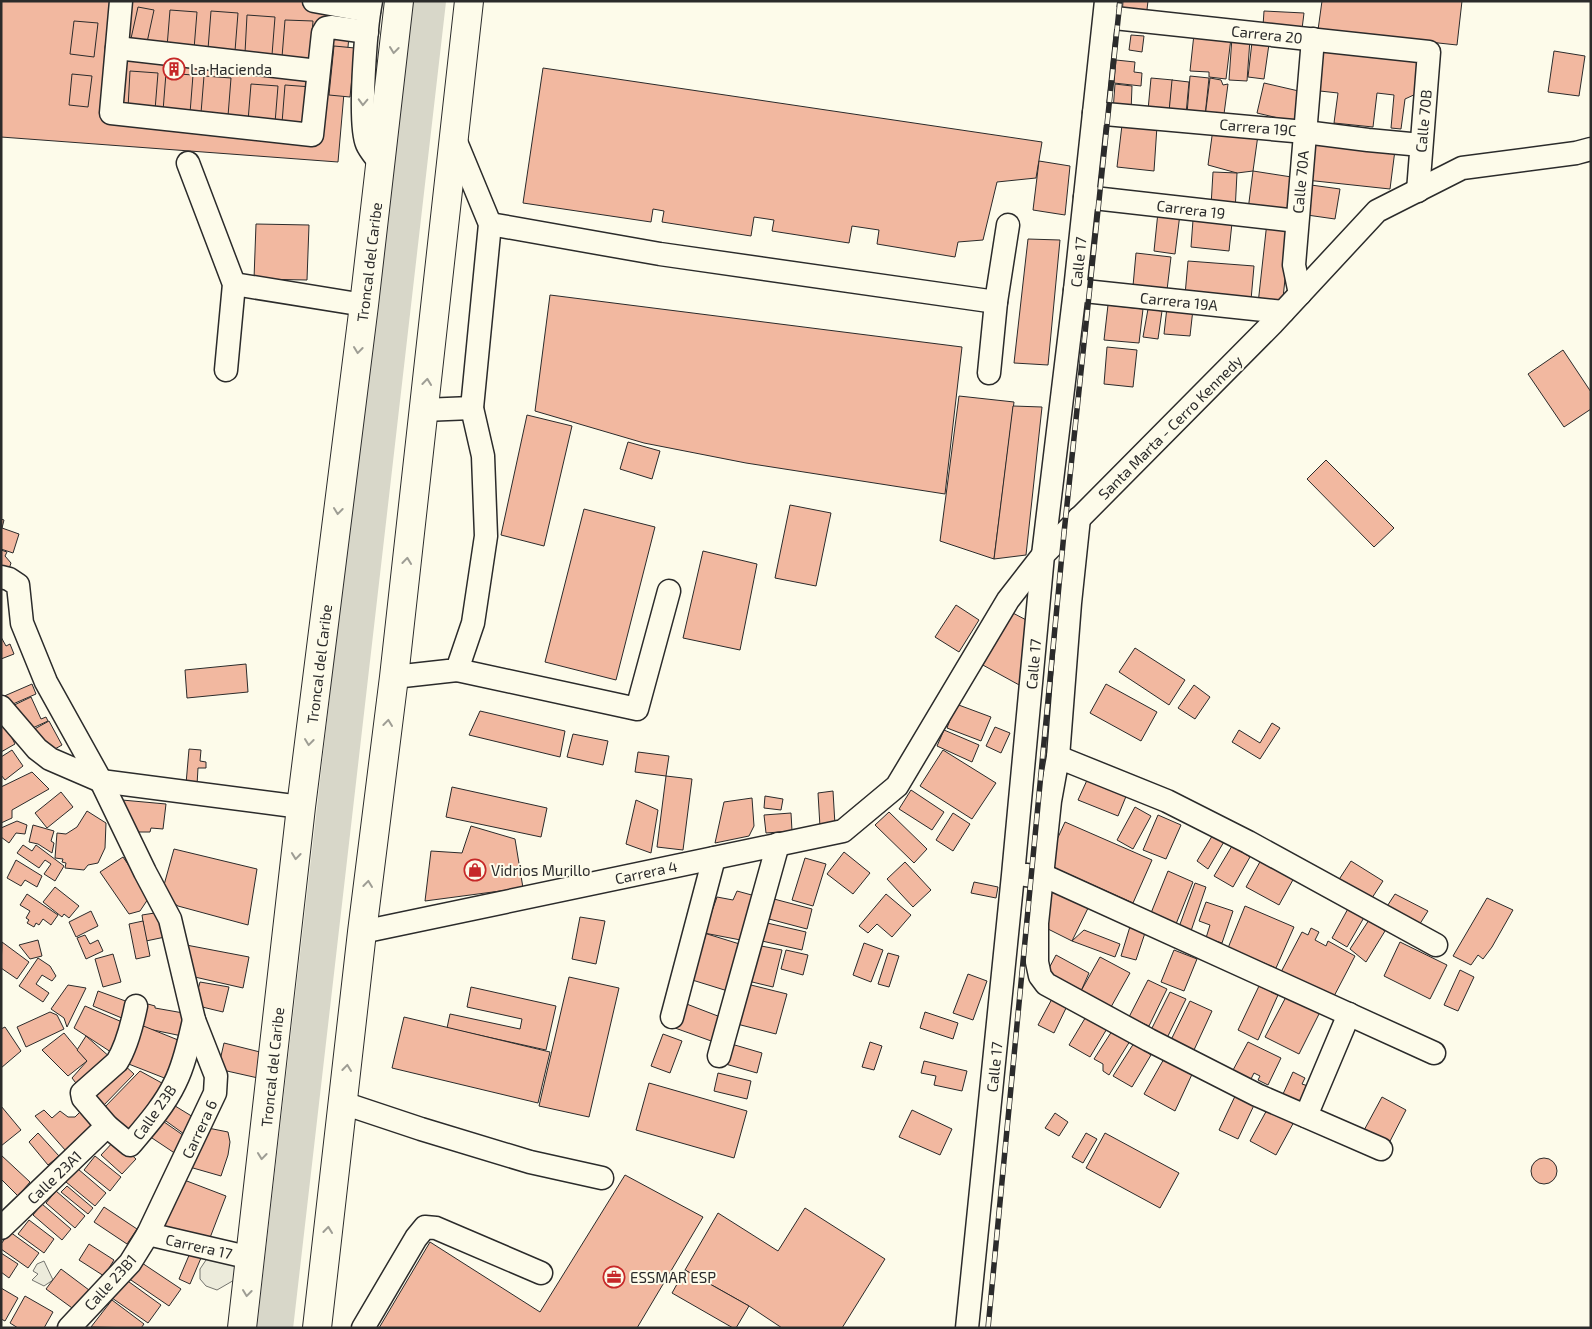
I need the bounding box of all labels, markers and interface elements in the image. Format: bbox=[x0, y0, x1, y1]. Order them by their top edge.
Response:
street label: Carrera 20 bbox=[1230, 21, 1304, 47]
one-way arrow bbox=[389, 46, 400, 54]
building icon: La Hacienda bbox=[162, 57, 186, 81]
place label: La Hacienda bbox=[190, 60, 272, 78]
street label: Calle 70B bbox=[1411, 89, 1435, 153]
one-way arrow bbox=[358, 98, 369, 106]
street label: Carrera 19C bbox=[1219, 115, 1298, 139]
street label: Calle 70A bbox=[1288, 149, 1312, 214]
street label: Carrera 19 bbox=[1156, 196, 1226, 222]
street label: Troncal del Caribe bbox=[353, 201, 385, 323]
street label: Calle 17 bbox=[1066, 236, 1090, 288]
street label: Carrera 19A bbox=[1139, 288, 1219, 314]
one-way arrow bbox=[354, 346, 364, 354]
street label: Santa Marta - Cerro Kennedy bbox=[1094, 351, 1246, 503]
one-way arrow bbox=[421, 378, 432, 386]
one-way arrow bbox=[333, 508, 344, 516]
one-way arrow bbox=[401, 557, 412, 565]
street label: Troncal del Caribe bbox=[303, 603, 335, 725]
street label: Calle 17 bbox=[1022, 638, 1044, 690]
one-way arrow bbox=[382, 718, 393, 726]
one-way arrow bbox=[304, 738, 315, 746]
one-way arrow bbox=[290, 852, 301, 860]
street label: Carrera 4 bbox=[613, 857, 679, 887]
shop icon: Vidrios Murillo bbox=[463, 858, 487, 882]
place label: Vidrios Murillo bbox=[491, 861, 591, 879]
one-way arrow bbox=[362, 880, 373, 888]
street label: Troncal del Caribe bbox=[257, 1006, 287, 1128]
street label: Calle 17 bbox=[982, 1041, 1006, 1093]
one-way arrow bbox=[341, 1064, 352, 1072]
street label: Calle 23B bbox=[129, 1081, 179, 1143]
street label: Carrera 6 bbox=[178, 1097, 220, 1161]
street label: Calle 23A1 bbox=[23, 1147, 85, 1207]
one-way arrow bbox=[257, 1152, 268, 1160]
one-way arrow bbox=[322, 1225, 333, 1233]
street label: Carrera 17 bbox=[164, 1230, 234, 1262]
street label: Calle 23B1 bbox=[80, 1250, 140, 1314]
office icon: ESSMAR ESP bbox=[602, 1265, 626, 1289]
place label: ESSMAR ESP bbox=[630, 1268, 716, 1286]
one-way arrow bbox=[242, 1289, 252, 1297]

